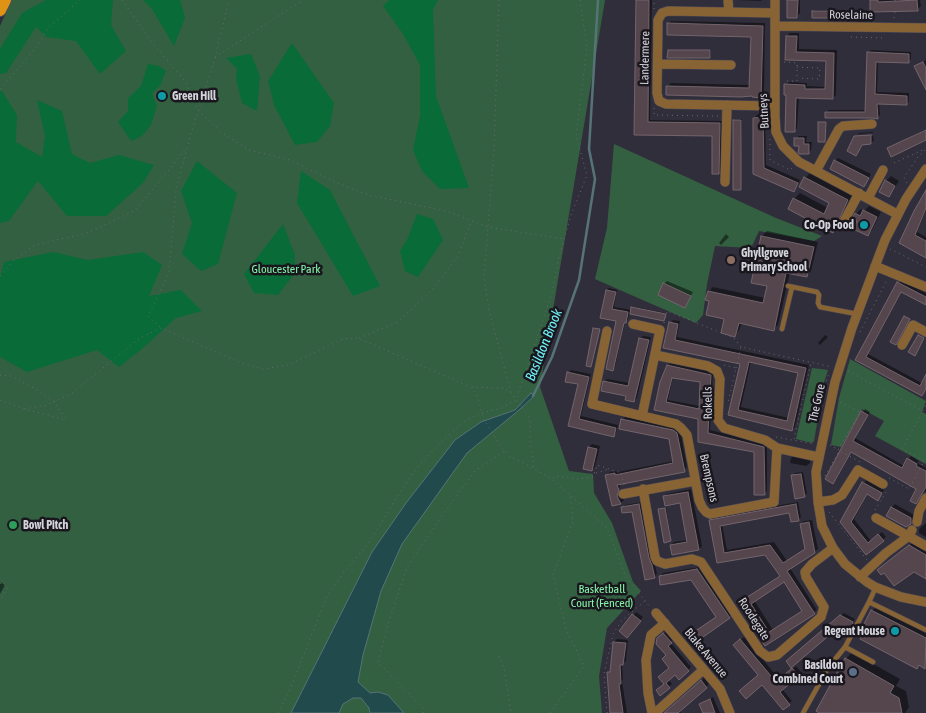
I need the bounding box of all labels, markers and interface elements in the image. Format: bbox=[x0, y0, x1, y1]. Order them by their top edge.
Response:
street label: Roselaine bbox=[829, 7, 873, 23]
street label: Landermere bbox=[637, 31, 653, 85]
place label: Green Hill bbox=[172, 89, 216, 103]
marker: Green Hill bbox=[156, 90, 168, 102]
street label: Butneys bbox=[756, 93, 772, 129]
place label: Co-Op Food bbox=[804, 218, 854, 232]
marker: Co-Op Food bbox=[858, 219, 870, 231]
place label: Ghyllgrove Primary School bbox=[741, 246, 807, 274]
marker: Ghyllgrove Primary School bbox=[725, 254, 737, 266]
park label: Gloucester Park bbox=[252, 262, 320, 276]
water label: Basildon Brook bbox=[522, 306, 566, 384]
street label: The Gore bbox=[806, 382, 828, 424]
street label: Rokells bbox=[701, 387, 715, 419]
street label: Brempsons bbox=[696, 453, 722, 503]
place label: Bowl Pitch bbox=[23, 518, 68, 532]
marker: Bowl Pitch bbox=[7, 519, 19, 531]
park label: Basketball Court (Fenced) bbox=[571, 582, 633, 610]
street label: Roodegate bbox=[735, 595, 773, 643]
place label: Regent House bbox=[824, 624, 885, 638]
street label: Blake Avenue bbox=[681, 625, 731, 681]
marker: Regent House bbox=[889, 625, 901, 637]
place label: Basildon Combined Court bbox=[773, 658, 843, 686]
marker: Basildon Combined Court bbox=[847, 666, 859, 678]

